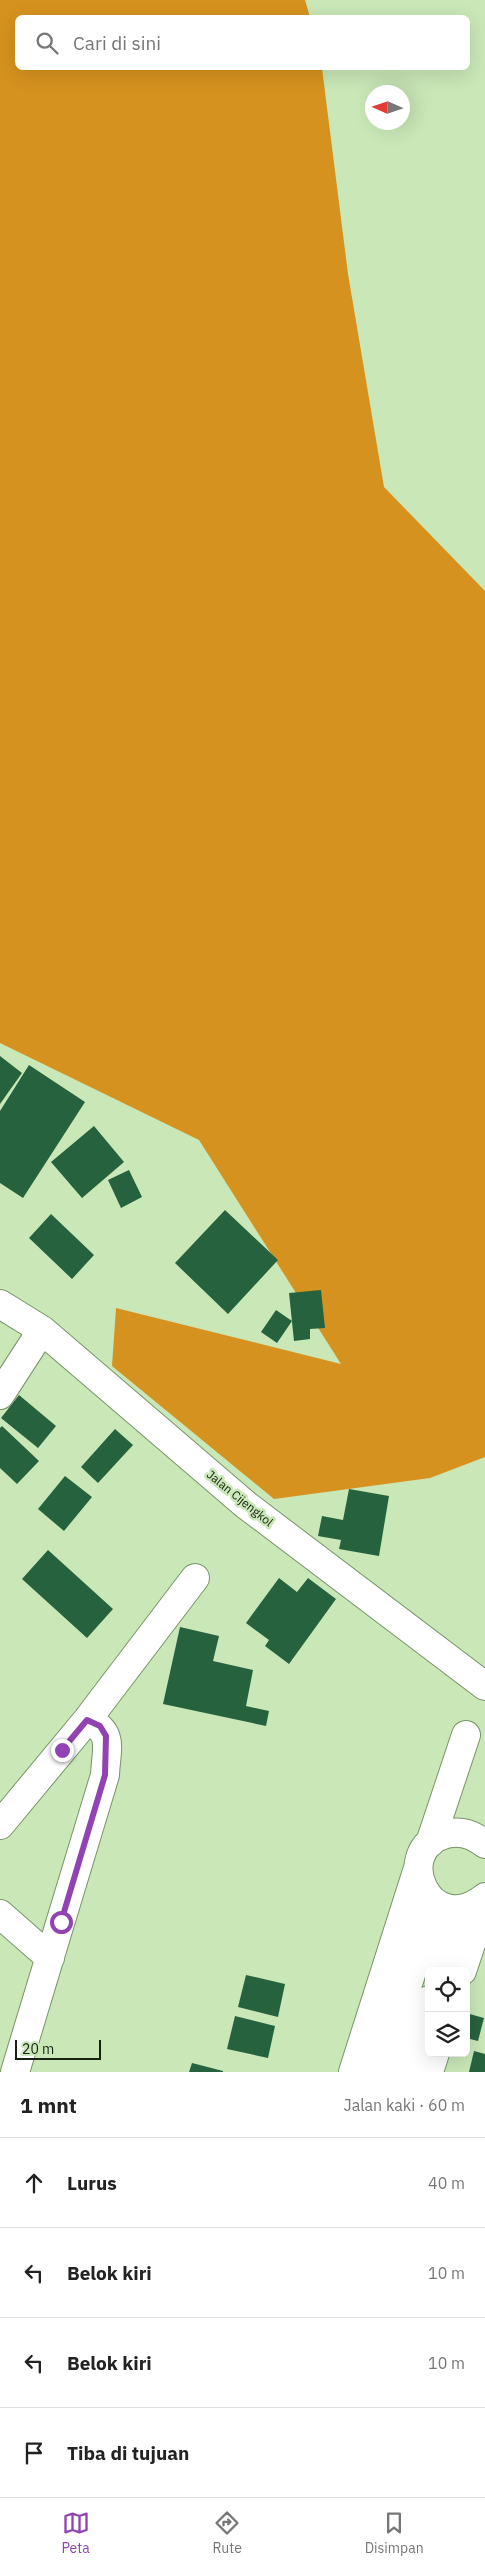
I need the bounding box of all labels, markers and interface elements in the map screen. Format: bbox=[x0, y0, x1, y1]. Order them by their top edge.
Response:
search box bbox=[15, 15, 470, 70]
icon: search bbox=[33, 29, 61, 57]
text: Cari di sini bbox=[73, 31, 161, 55]
north arrow bbox=[365, 85, 410, 130]
street label: Jalan Cijengkol bbox=[204, 1467, 276, 1529]
route end bbox=[51, 1739, 74, 1762]
route start bbox=[50, 1911, 73, 1934]
map controls bbox=[425, 1967, 470, 2057]
button: locate bbox=[425, 1967, 470, 2012]
button: layers bbox=[425, 2012, 470, 2057]
scale bar bbox=[15, 2037, 101, 2060]
text: 20 m bbox=[22, 2040, 54, 2058]
text: 1 mnt bbox=[20, 2091, 77, 2119]
text: Jalan kaki · 60 m bbox=[343, 2095, 465, 2115]
icon: ahead bbox=[20, 2169, 48, 2197]
text: Lurus bbox=[67, 2171, 117, 2195]
text: 40 m bbox=[428, 2173, 465, 2193]
icon: left bbox=[20, 2259, 48, 2287]
text: Belok kiri bbox=[67, 2261, 152, 2285]
text: 10 m bbox=[428, 2263, 465, 2283]
icon: left bbox=[20, 2349, 48, 2377]
text: Belok kiri bbox=[67, 2351, 152, 2375]
text: 10 m bbox=[428, 2353, 465, 2373]
icon: arrive bbox=[20, 2439, 48, 2467]
text: Tiba di tujuan bbox=[67, 2441, 189, 2465]
tab: Peta bbox=[61, 2509, 90, 2557]
tab: Rute bbox=[212, 2509, 242, 2557]
tab: Disimpan bbox=[365, 2509, 424, 2557]

